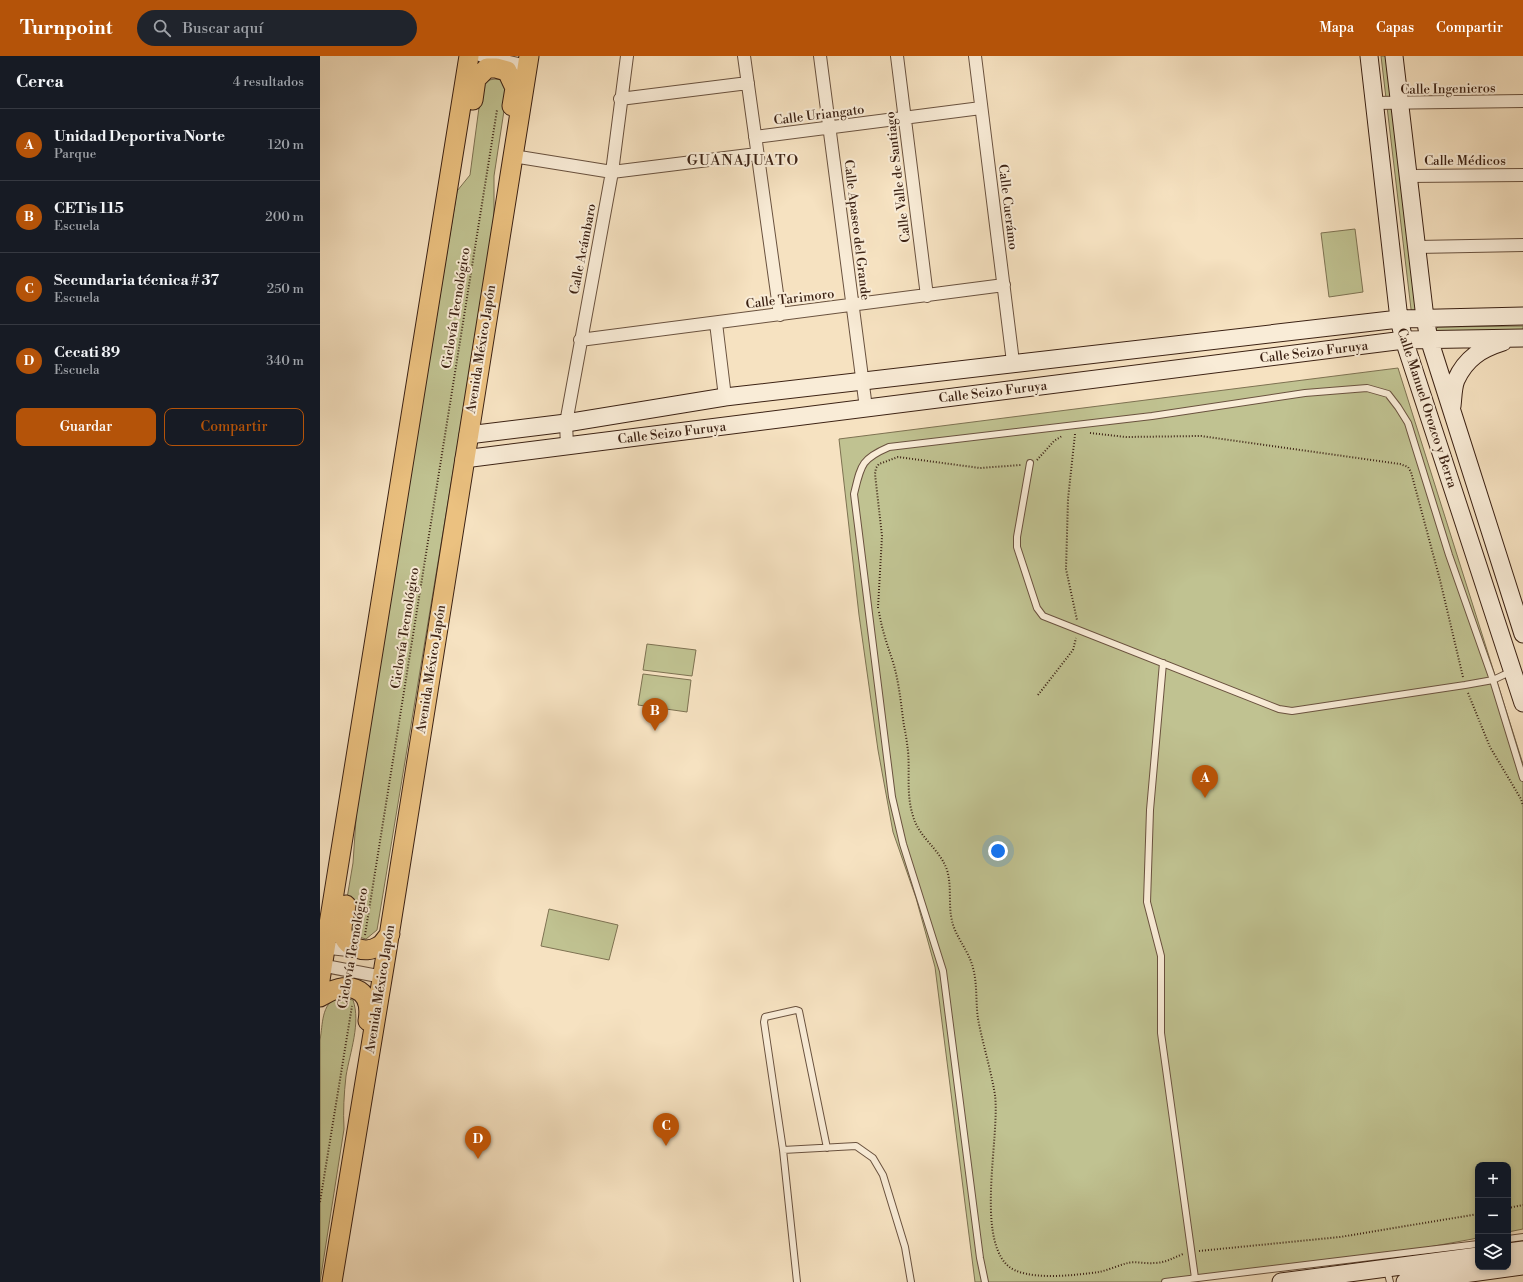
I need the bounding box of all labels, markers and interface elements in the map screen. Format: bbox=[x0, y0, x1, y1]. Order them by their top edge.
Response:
search box bbox=[137, 10, 417, 46]
text: Turnpoint bbox=[20, 16, 113, 40]
icon: search bbox=[151, 17, 173, 39]
text: Buscar aquí bbox=[183, 19, 263, 38]
text: Mapa bbox=[1319, 19, 1354, 37]
text: Capas bbox=[1376, 19, 1414, 37]
text: Compartir bbox=[1436, 19, 1503, 37]
text: Cerca bbox=[16, 71, 64, 93]
text: 4 resultados bbox=[233, 74, 304, 90]
street label: Calle Ingenieros bbox=[1400, 80, 1496, 98]
street label: Calle Uriangato bbox=[773, 101, 865, 129]
street label: Calle Valle de Santiago bbox=[882, 110, 914, 244]
text: Unidad Deportiva Norte bbox=[54, 127, 225, 146]
text: A bbox=[24, 137, 34, 153]
text: 120 m bbox=[268, 137, 304, 153]
text: Parque bbox=[54, 146, 96, 162]
district label: GUANAJUATO bbox=[687, 151, 799, 170]
street label: Calle Médicos bbox=[1424, 153, 1506, 169]
street label: Calle Apaseo del Grande bbox=[840, 159, 874, 302]
street label: Calle Cuerámo bbox=[995, 163, 1021, 251]
text: CETis 115 bbox=[54, 199, 124, 218]
street label: Calle Acámbaro bbox=[566, 202, 600, 296]
text: B bbox=[24, 209, 34, 225]
text: 200 m bbox=[265, 209, 304, 225]
text: Escuela bbox=[54, 218, 100, 234]
street label: Ciclovía Tecnológico bbox=[438, 246, 474, 370]
text: Secundaria técnica # 37 bbox=[54, 271, 219, 290]
text: C bbox=[24, 281, 34, 297]
text: 250 m bbox=[267, 281, 304, 297]
street label: Avenida México Japón bbox=[463, 283, 499, 415]
street label: Calle Tarimoro bbox=[745, 286, 835, 312]
text: Escuela bbox=[54, 290, 100, 306]
street label: Calle Manuel Orozco y Berra bbox=[1394, 326, 1461, 490]
street label: Calle Seizo Furuya bbox=[1259, 337, 1370, 367]
text: Cecati 89 bbox=[54, 343, 120, 362]
text: D bbox=[24, 353, 34, 369]
text: 340 m bbox=[266, 353, 304, 369]
text: Escuela bbox=[54, 362, 100, 378]
street label: Calle Seizo Furuya bbox=[938, 377, 1049, 407]
button: Guardar bbox=[16, 408, 156, 446]
button: Compartir bbox=[164, 408, 304, 446]
street label: Calle Seizo Furuya bbox=[617, 418, 728, 448]
street label: Ciclovía Tecnológico bbox=[387, 566, 423, 690]
street label: Avenida México Japón bbox=[413, 603, 449, 735]
pin: B bbox=[642, 698, 668, 731]
pin: A bbox=[1192, 765, 1218, 798]
your location bbox=[988, 841, 1008, 861]
street label: Ciclovía Tecnológico bbox=[334, 886, 372, 1010]
street label: Avenida México Japón bbox=[362, 923, 398, 1055]
pin: C bbox=[653, 1113, 679, 1146]
pin: D bbox=[465, 1126, 491, 1159]
map controls bbox=[1475, 1162, 1511, 1270]
button: + bbox=[1475, 1162, 1511, 1198]
button: − bbox=[1475, 1198, 1511, 1234]
button: layers bbox=[1475, 1234, 1511, 1270]

